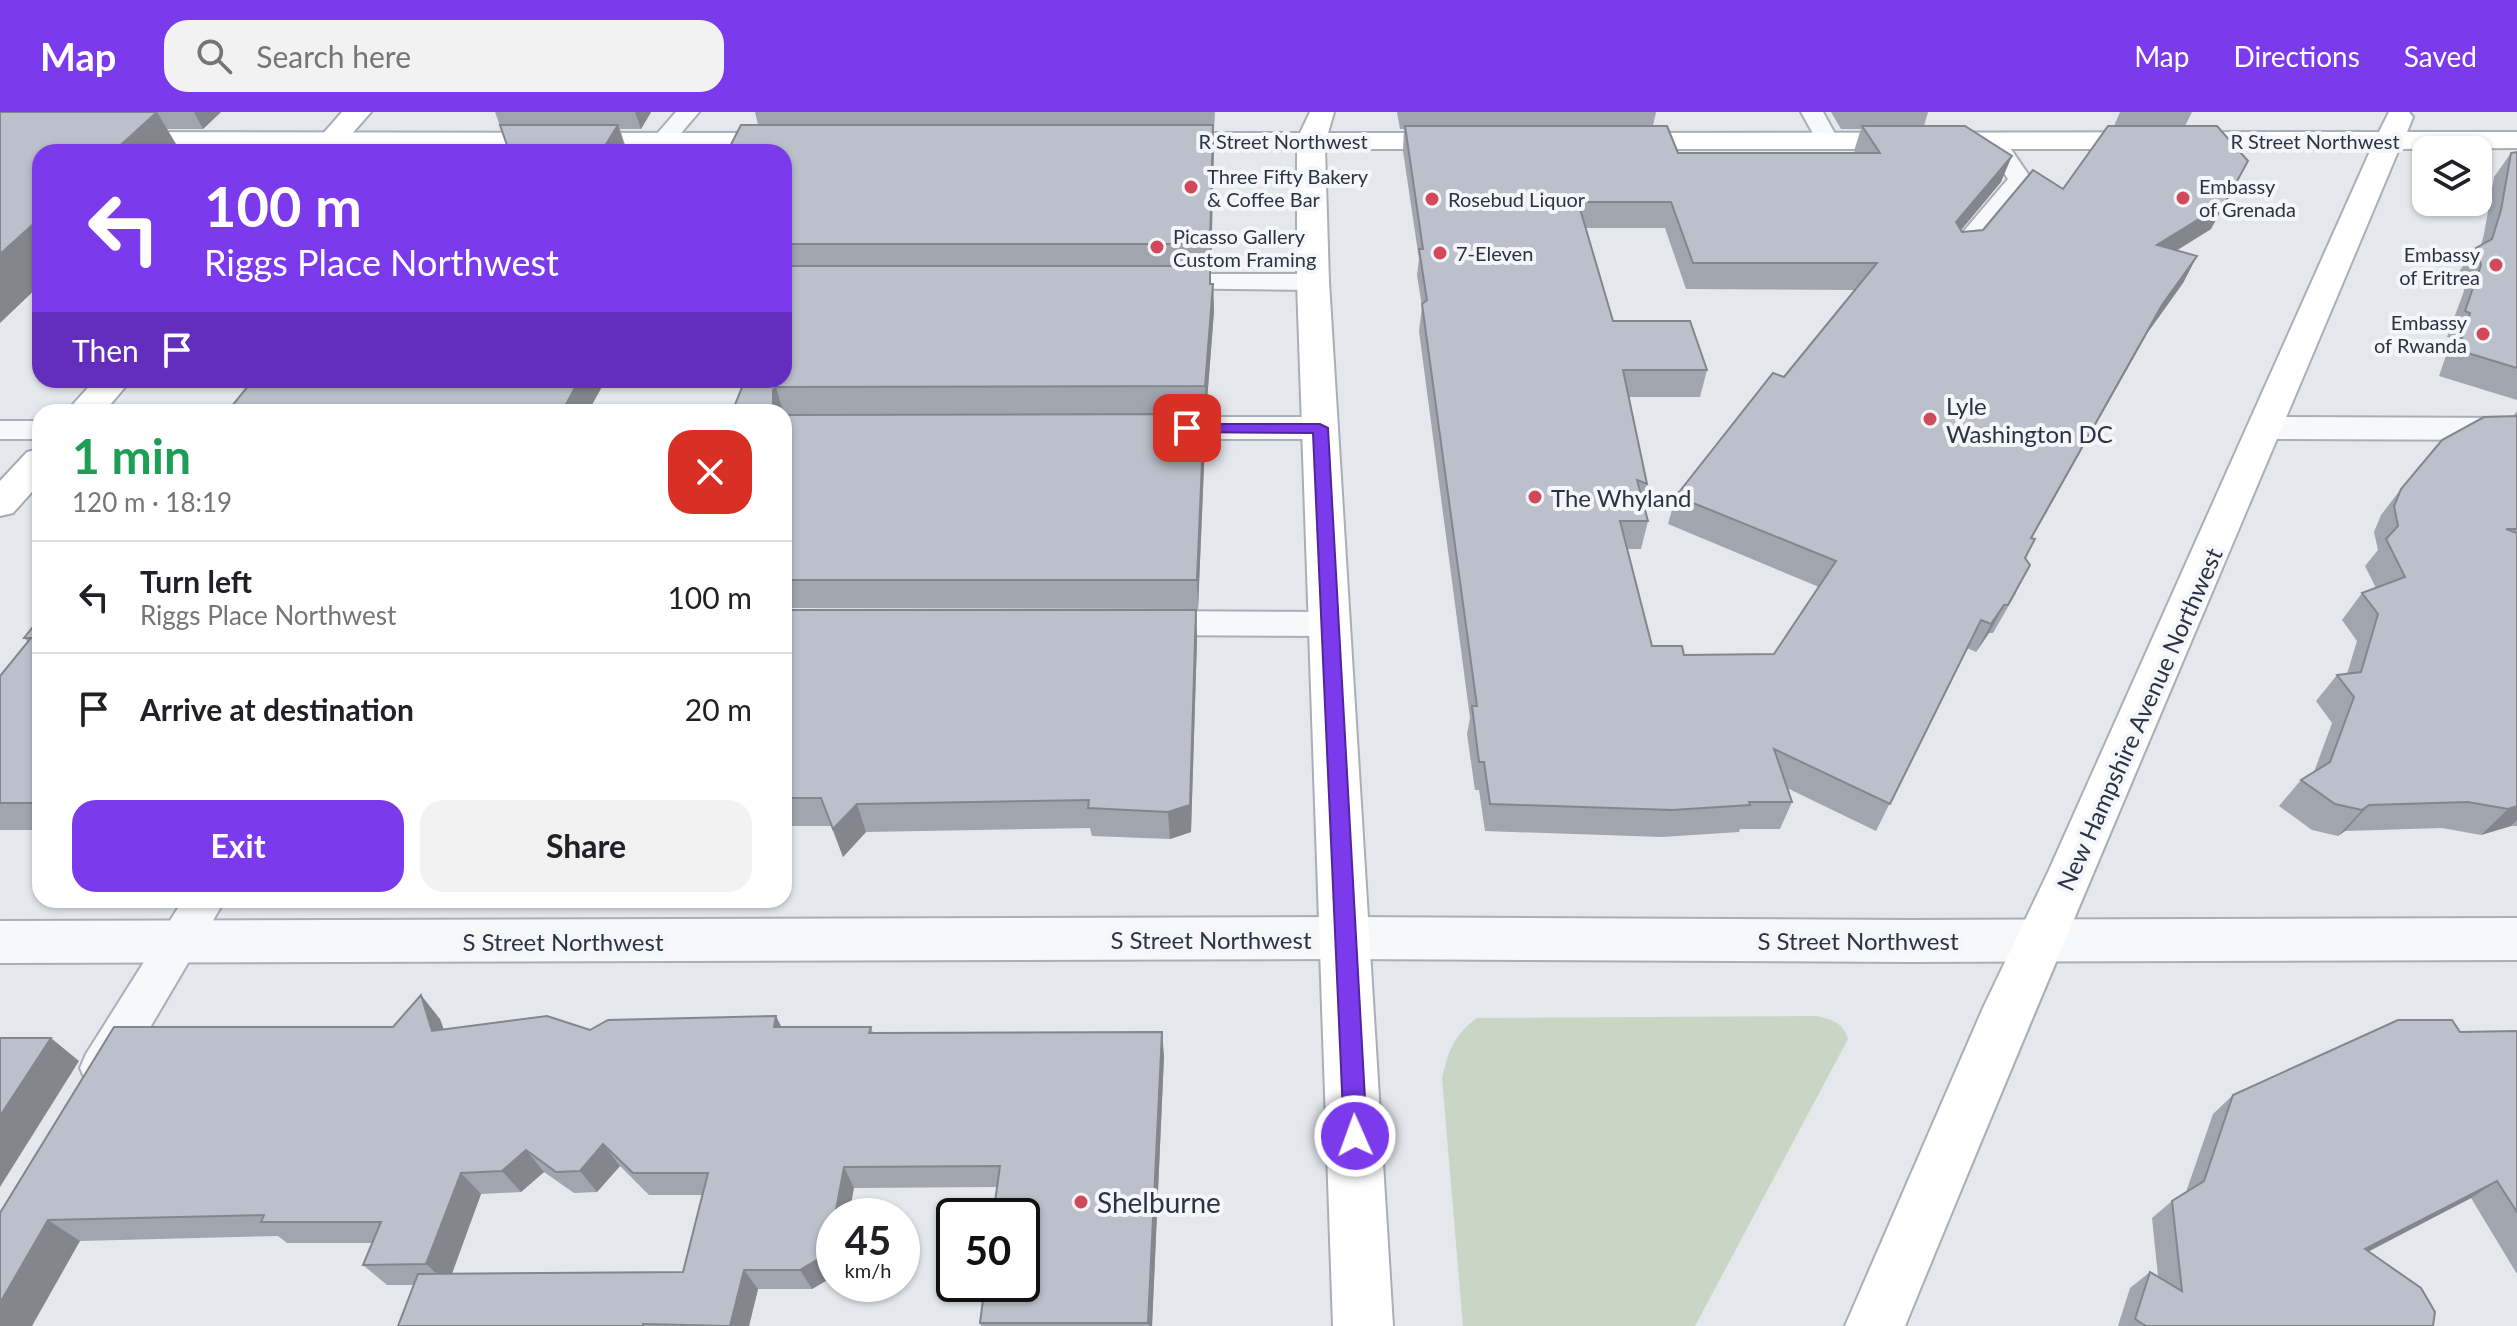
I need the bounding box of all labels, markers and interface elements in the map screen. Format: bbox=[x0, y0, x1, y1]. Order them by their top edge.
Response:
search box bbox=[164, 20, 724, 92]
text: Map bbox=[40, 33, 116, 79]
icon: search bbox=[192, 34, 236, 78]
text: Search here bbox=[256, 38, 411, 74]
text: Map bbox=[2134, 39, 2189, 73]
text: Directions bbox=[2233, 39, 2360, 73]
text: Saved bbox=[2404, 39, 2477, 73]
street label: R Street Northwest bbox=[1198, 129, 1368, 153]
street label: R Street Northwest bbox=[2230, 129, 2400, 153]
map controls bbox=[2412, 136, 2492, 216]
button: layers bbox=[2412, 136, 2492, 216]
place label: Three Fifty Bakery & Coffee Bar bbox=[1207, 164, 1369, 211]
text: 100 m bbox=[204, 172, 362, 239]
place label: Embassy of Grenada bbox=[2199, 174, 2296, 221]
icon: left bbox=[72, 176, 176, 280]
marker: Three Fifty Bakery & Coffee Bar bbox=[1182, 178, 1200, 196]
place label: Rosebud Liquor bbox=[1448, 187, 1586, 211]
marker: Embassy of Grenada bbox=[2174, 189, 2192, 207]
marker: Rosebud Liquor bbox=[1423, 190, 1441, 208]
place label: Picasso Gallery Custom Framing bbox=[1173, 224, 1316, 271]
marker: Picasso Gallery Custom Framing bbox=[1148, 238, 1166, 256]
text: Riggs Place Northwest bbox=[204, 240, 559, 284]
place label: 7-Eleven bbox=[1456, 241, 1533, 265]
place label: Embassy of Eritrea bbox=[2399, 242, 2481, 289]
marker: 7-Eleven bbox=[1431, 244, 1449, 262]
marker: Embassy of Eritrea bbox=[2487, 256, 2505, 274]
place label: Embassy of Rwanda bbox=[2374, 310, 2468, 357]
marker: Embassy of Rwanda bbox=[2474, 325, 2492, 343]
icon: arrive bbox=[155, 328, 199, 372]
text: Then bbox=[72, 332, 139, 368]
place label: Lyle Washington DC bbox=[1946, 391, 2113, 448]
pin bbox=[1153, 394, 1221, 462]
icon: arrive bbox=[1165, 406, 1209, 450]
marker: Lyle Washington DC bbox=[1921, 410, 1939, 428]
text: 1 min bbox=[72, 427, 191, 484]
button: close bbox=[668, 430, 752, 514]
place label: The Whyland bbox=[1551, 483, 1691, 512]
text: 120 m · 18:19 bbox=[72, 486, 232, 518]
marker: The Whyland bbox=[1526, 488, 1544, 506]
street label: New Hampshire Avenue Northwest bbox=[2050, 543, 2228, 895]
text: Turn left bbox=[140, 563, 252, 599]
icon: left bbox=[72, 575, 116, 619]
text: 100 m bbox=[667, 579, 752, 615]
text: Riggs Place Northwest bbox=[140, 599, 396, 631]
icon: arrive bbox=[72, 687, 116, 731]
text: Arrive at destination bbox=[140, 691, 414, 727]
text: 20 m bbox=[685, 691, 752, 727]
button: Exit bbox=[72, 800, 404, 892]
button: Share bbox=[420, 800, 752, 892]
street label: S Street Northwest bbox=[1110, 925, 1312, 954]
street label: S Street Northwest bbox=[1757, 926, 1959, 955]
street label: S Street Northwest bbox=[462, 927, 664, 956]
position arrow bbox=[1313, 1094, 1397, 1178]
place label: Shelburne bbox=[1097, 1185, 1221, 1219]
marker: Shelburne bbox=[1072, 1193, 1090, 1211]
speed limit sign: 50 bbox=[936, 1198, 1040, 1302]
text: 45 bbox=[845, 1216, 891, 1264]
text: km/h bbox=[845, 1258, 891, 1282]

